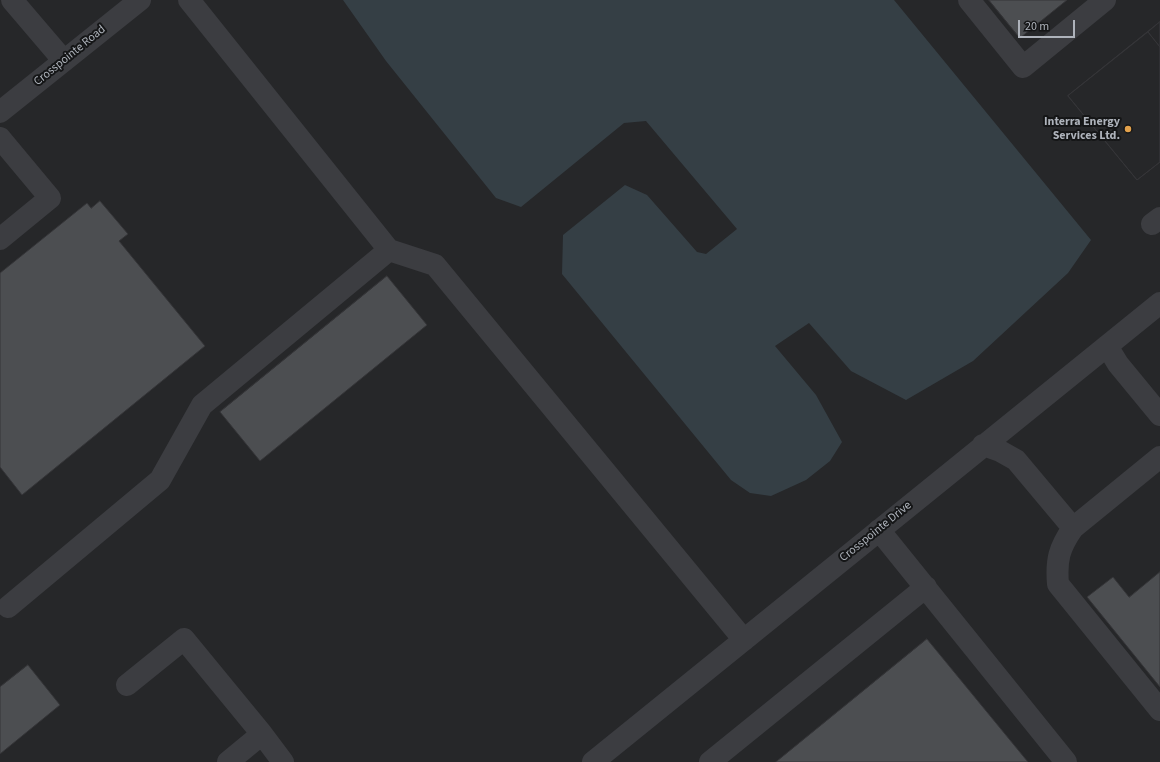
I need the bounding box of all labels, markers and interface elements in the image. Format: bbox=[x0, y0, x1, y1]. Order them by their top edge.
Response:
scale bar bbox=[1020, 12, 1077, 38]
text: 20 m bbox=[1025, 18, 1049, 35]
street label: Crosspointe Road bbox=[31, 23, 109, 89]
place label: Interra Energy Services Ltd. bbox=[1044, 115, 1120, 143]
marker: Interra Energy Services Ltd. bbox=[1123, 124, 1133, 134]
street label: Crosspointe Drive bbox=[837, 499, 915, 565]

